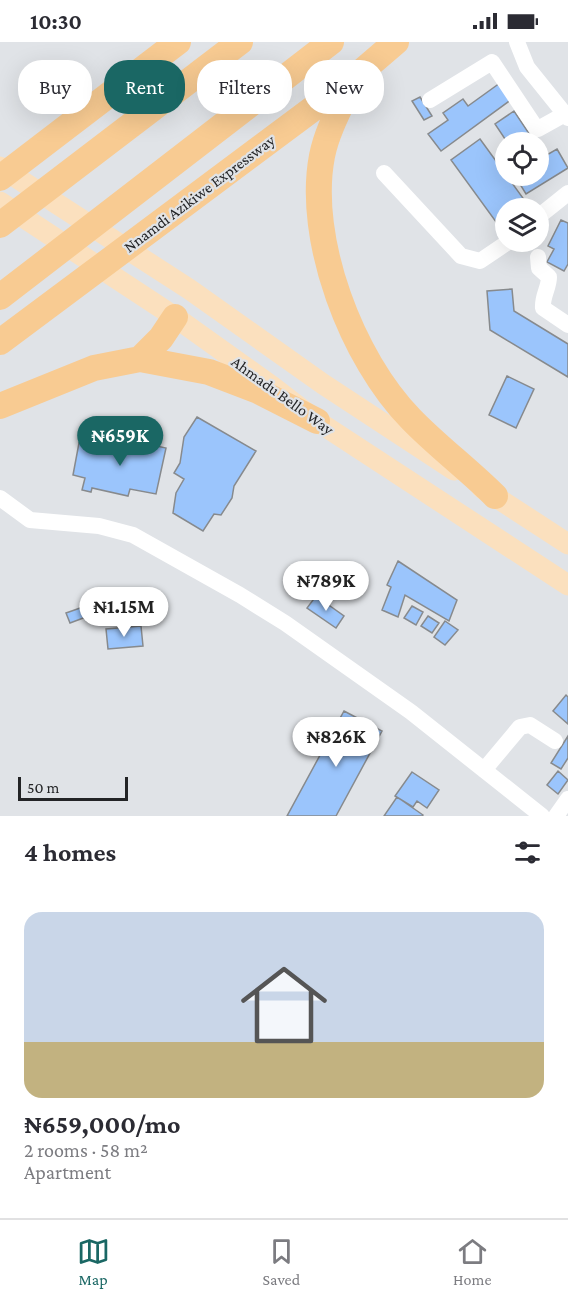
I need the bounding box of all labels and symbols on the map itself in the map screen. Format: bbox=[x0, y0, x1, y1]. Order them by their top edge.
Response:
street label: Nnamdi Azikiwe Expressway bbox=[121, 131, 279, 256]
street label: Ahmadu Bello Way bbox=[228, 353, 337, 439]
pin: ₦659K bbox=[78, 416, 162, 467]
pin: ₦789K bbox=[284, 561, 368, 612]
pin: ₦1.15M bbox=[75, 587, 173, 638]
pin: ₦826K bbox=[294, 717, 378, 768]
scale bar bbox=[18, 774, 128, 802]

